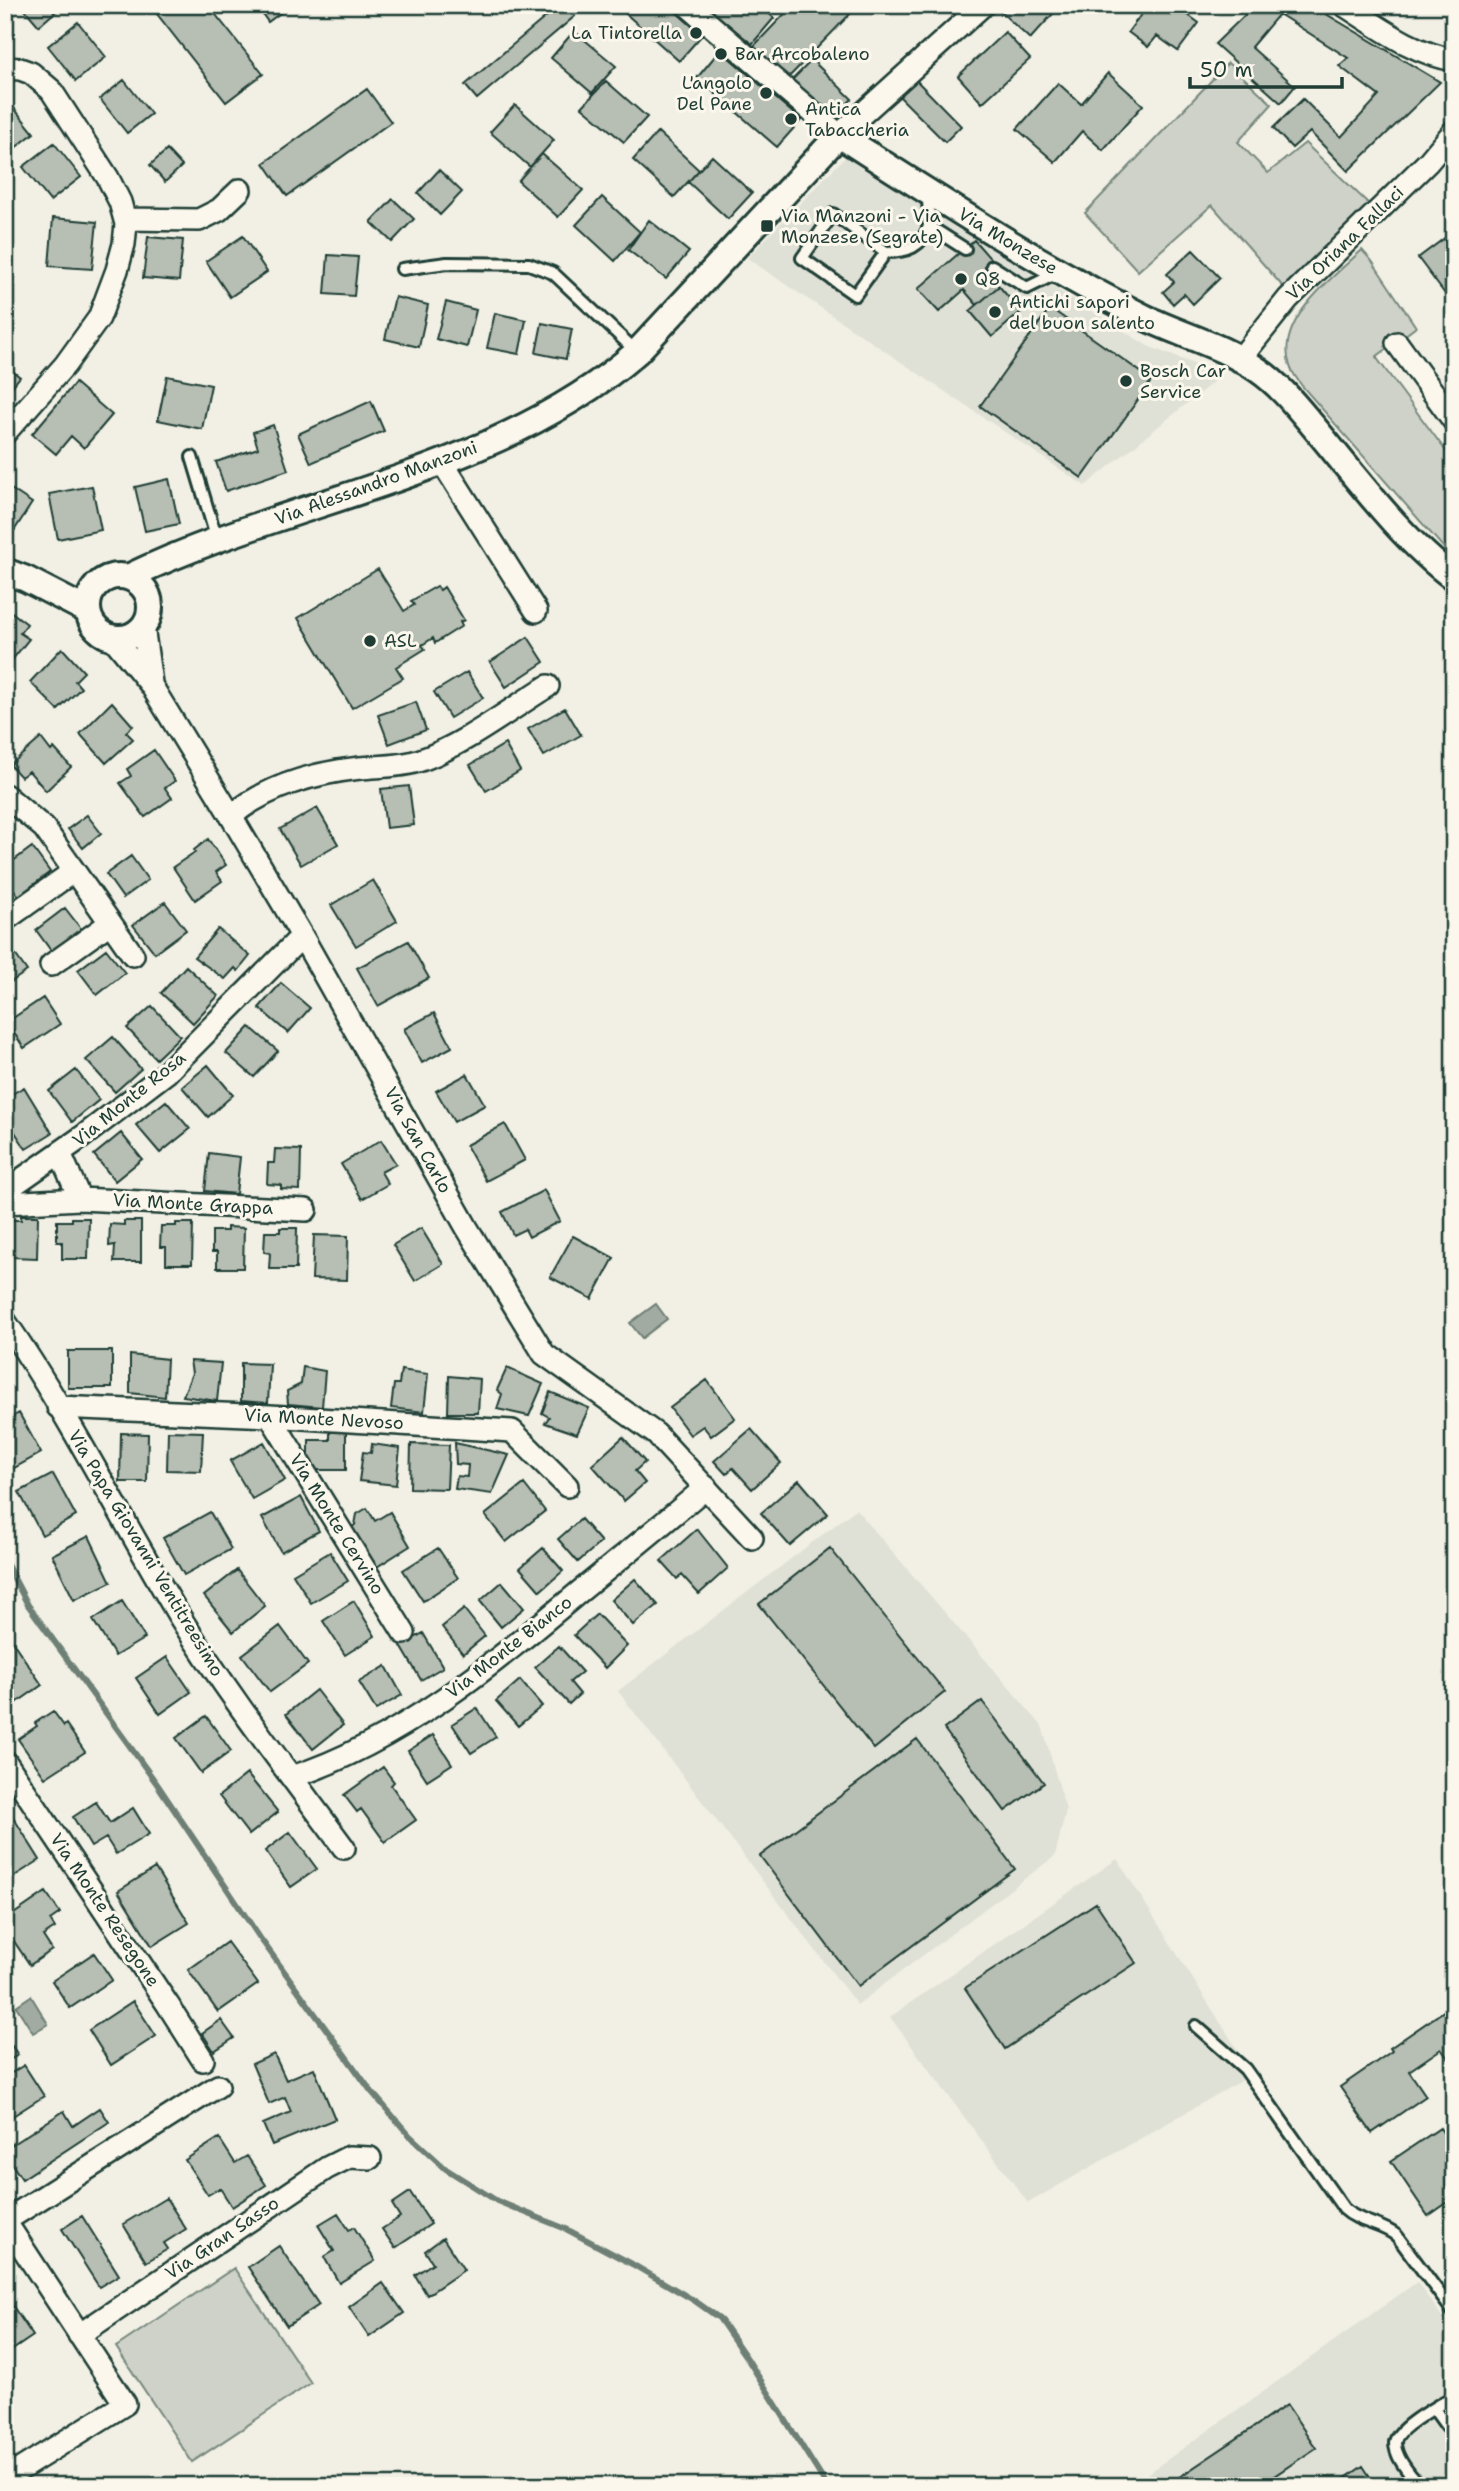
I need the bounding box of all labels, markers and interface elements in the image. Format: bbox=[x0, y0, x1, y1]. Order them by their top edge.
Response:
place label: La Tintorella bbox=[571, 21, 682, 45]
marker: La Tintorella bbox=[688, 25, 704, 41]
place label: Bar Arcobaleno bbox=[735, 42, 870, 66]
marker: Bar Arcobaleno bbox=[713, 46, 729, 62]
scale bar bbox=[1190, 46, 1342, 90]
text: 50 m bbox=[1200, 56, 1253, 84]
place label: L'angolo Del Pane bbox=[677, 71, 752, 116]
marker: L'angolo Del Pane bbox=[758, 85, 774, 101]
place label: Antica Tabaccheria bbox=[805, 97, 909, 142]
marker: Antica Tabaccheria bbox=[783, 111, 799, 127]
street label: Via Oriana Fallaci bbox=[1281, 180, 1409, 306]
street label: Via Monzese bbox=[954, 202, 1062, 280]
place label: Via Manzoni - Via Monzese (Segrate) bbox=[781, 204, 943, 249]
marker: Via Manzoni - Via Monzese (Segrate) bbox=[759, 218, 775, 234]
place label: Q8 bbox=[975, 267, 1001, 291]
marker: Q8 bbox=[953, 271, 969, 287]
place label: Antichi sapori del buon salento bbox=[1009, 290, 1155, 335]
marker: Antichi sapori del buon salento bbox=[987, 304, 1003, 320]
place label: Bosch Car Service bbox=[1140, 359, 1226, 404]
marker: Bosch Car Service bbox=[1118, 373, 1134, 389]
street label: Via Alessandro Manzoni bbox=[271, 435, 481, 531]
place label: ASL bbox=[384, 629, 417, 653]
marker: ASL bbox=[362, 633, 378, 649]
street label: Via Monte Rosa bbox=[67, 1046, 191, 1152]
street label: Via San Carlo bbox=[379, 1082, 457, 1198]
street label: Via Monte Grappa bbox=[112, 1188, 274, 1220]
street label: Via Monte Nevoso bbox=[244, 1403, 404, 1435]
street label: Via Papa Giovanni Ventitreesimo bbox=[63, 1425, 229, 1681]
street label: Via Monte Cervino bbox=[284, 1449, 390, 1599]
street label: Via Monte Bianco bbox=[441, 1590, 577, 1704]
street label: Via Monte Resegone bbox=[45, 1829, 165, 1991]
street label: Via Gran Sasso bbox=[160, 2191, 284, 2285]

